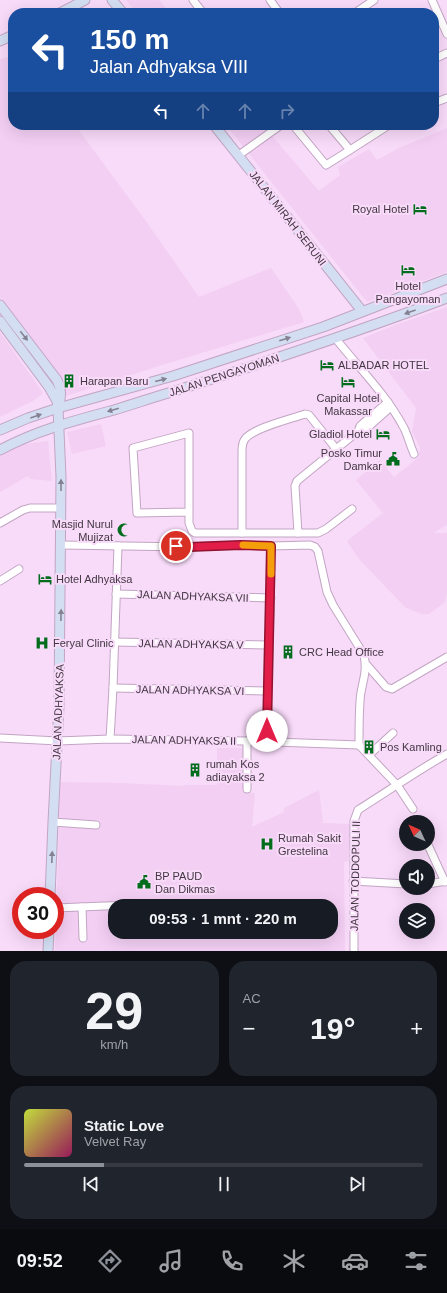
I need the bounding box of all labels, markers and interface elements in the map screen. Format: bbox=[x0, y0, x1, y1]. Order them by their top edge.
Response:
icon: left bbox=[24, 24, 76, 76]
text: 150 m bbox=[90, 24, 169, 55]
text: Jalan Adhyaksa VIII bbox=[90, 57, 248, 77]
icon: left bbox=[150, 100, 172, 122]
icon: ahead bbox=[192, 100, 214, 122]
icon: ahead bbox=[234, 100, 256, 122]
icon: right bbox=[276, 100, 298, 122]
street label: JALAN MIRAH SERUNI bbox=[247, 168, 329, 268]
hotel icon: Royal Hotel bbox=[412, 201, 428, 217]
place label: Royal Hotel bbox=[352, 203, 409, 215]
hotel icon: Hotel Pangayoman bbox=[400, 262, 416, 278]
place label: Hotel Pangayoman bbox=[376, 280, 440, 305]
one-way arrow bbox=[404, 309, 416, 315]
one-way arrow bbox=[20, 331, 28, 342]
one-way arrow bbox=[279, 336, 291, 342]
street label: JALAN PENGAYOMAN bbox=[167, 351, 281, 399]
hotel icon: ALBADAR HOTEL bbox=[319, 357, 335, 373]
place label: ALBADAR HOTEL bbox=[338, 359, 429, 371]
building icon: Harapan Baru bbox=[61, 373, 77, 389]
hotel icon: Capital Hotel Makassar bbox=[340, 374, 356, 390]
place label: Harapan Baru bbox=[80, 375, 149, 387]
one-way arrow bbox=[155, 377, 167, 383]
place label: Capital Hotel Makassar bbox=[317, 392, 379, 417]
one-way arrow bbox=[106, 407, 118, 413]
one-way arrow bbox=[30, 412, 42, 418]
hotel icon: Gladiol Hotel bbox=[375, 426, 391, 442]
place label: Gladiol Hotel bbox=[309, 428, 372, 440]
place label: Posko Timur Damkar bbox=[321, 447, 382, 472]
public building icon: Posko Timur Damkar bbox=[385, 451, 401, 467]
one-way arrow bbox=[58, 478, 64, 491]
place label: Masjid Nurul Mujizat bbox=[52, 518, 113, 543]
mosque icon: Masjid Nurul Mujizat bbox=[116, 522, 132, 538]
pin bbox=[159, 529, 193, 563]
icon: arrive bbox=[165, 535, 187, 557]
hotel icon: Hotel Adhyaksa bbox=[37, 571, 53, 587]
place label: Hotel Adhyaksa bbox=[56, 573, 133, 585]
street label: JALAN ADHYAKSA VII bbox=[137, 588, 249, 604]
one-way arrow bbox=[58, 608, 64, 621]
hospital icon: Feryal Clinic bbox=[34, 635, 50, 651]
place label: Feryal Clinic bbox=[53, 637, 114, 649]
street label: JALAN ADHYAKSA V bbox=[138, 637, 245, 651]
building icon: CRC Head Office bbox=[280, 644, 296, 660]
place label: CRC Head Office bbox=[299, 646, 384, 658]
street label: JALAN ADHYAKSA bbox=[50, 663, 66, 760]
street label: JALAN ADHYAKSA VI bbox=[136, 683, 244, 697]
position arrow bbox=[246, 710, 288, 752]
street label: JALAN ADHYAKSA II bbox=[132, 733, 236, 747]
building icon: Pos Kamling bbox=[361, 739, 377, 755]
place label: Pos Kamling bbox=[380, 741, 442, 753]
place label: rumah Kos adiayaksa 2 bbox=[206, 758, 265, 783]
building icon: rumah Kos adiayaksa 2 bbox=[187, 762, 203, 778]
north arrow bbox=[399, 815, 435, 851]
map controls bbox=[399, 815, 435, 939]
street label: JALAN TODDOPULI II bbox=[348, 821, 362, 931]
place label: Rumah Sakit Grestelina bbox=[278, 832, 341, 857]
hospital icon: Rumah Sakit Grestelina bbox=[259, 836, 275, 852]
one-way arrow bbox=[49, 850, 55, 863]
button: sound bbox=[399, 859, 435, 895]
place label: BP PAUD Dan Dikmas bbox=[155, 870, 215, 895]
public building icon: BP PAUD Dan Dikmas bbox=[136, 874, 152, 890]
speed limit sign: 30 bbox=[12, 887, 64, 939]
button: layers bbox=[399, 903, 435, 939]
text: 09:53 · 1 mnt · 220 m bbox=[149, 910, 297, 927]
text: 29 bbox=[85, 982, 143, 1040]
text: AC bbox=[243, 991, 261, 1006]
text: 19° bbox=[310, 1012, 355, 1045]
text: − bbox=[243, 1016, 255, 1041]
text: + bbox=[410, 1016, 423, 1041]
text: km/h bbox=[100, 1037, 128, 1052]
text: Static Love bbox=[84, 1117, 164, 1134]
text: Velvet Ray bbox=[84, 1134, 146, 1149]
icon: previous bbox=[80, 1173, 102, 1195]
icon: pause bbox=[213, 1173, 235, 1195]
icon: next bbox=[346, 1173, 368, 1195]
icon: directions bbox=[96, 1247, 124, 1275]
icon: music bbox=[157, 1247, 185, 1275]
icon: phone bbox=[218, 1247, 246, 1275]
icon: climate bbox=[280, 1247, 308, 1275]
icon: car bbox=[341, 1247, 369, 1275]
icon: filters bbox=[402, 1247, 430, 1275]
text: 09:52 bbox=[17, 1251, 63, 1271]

